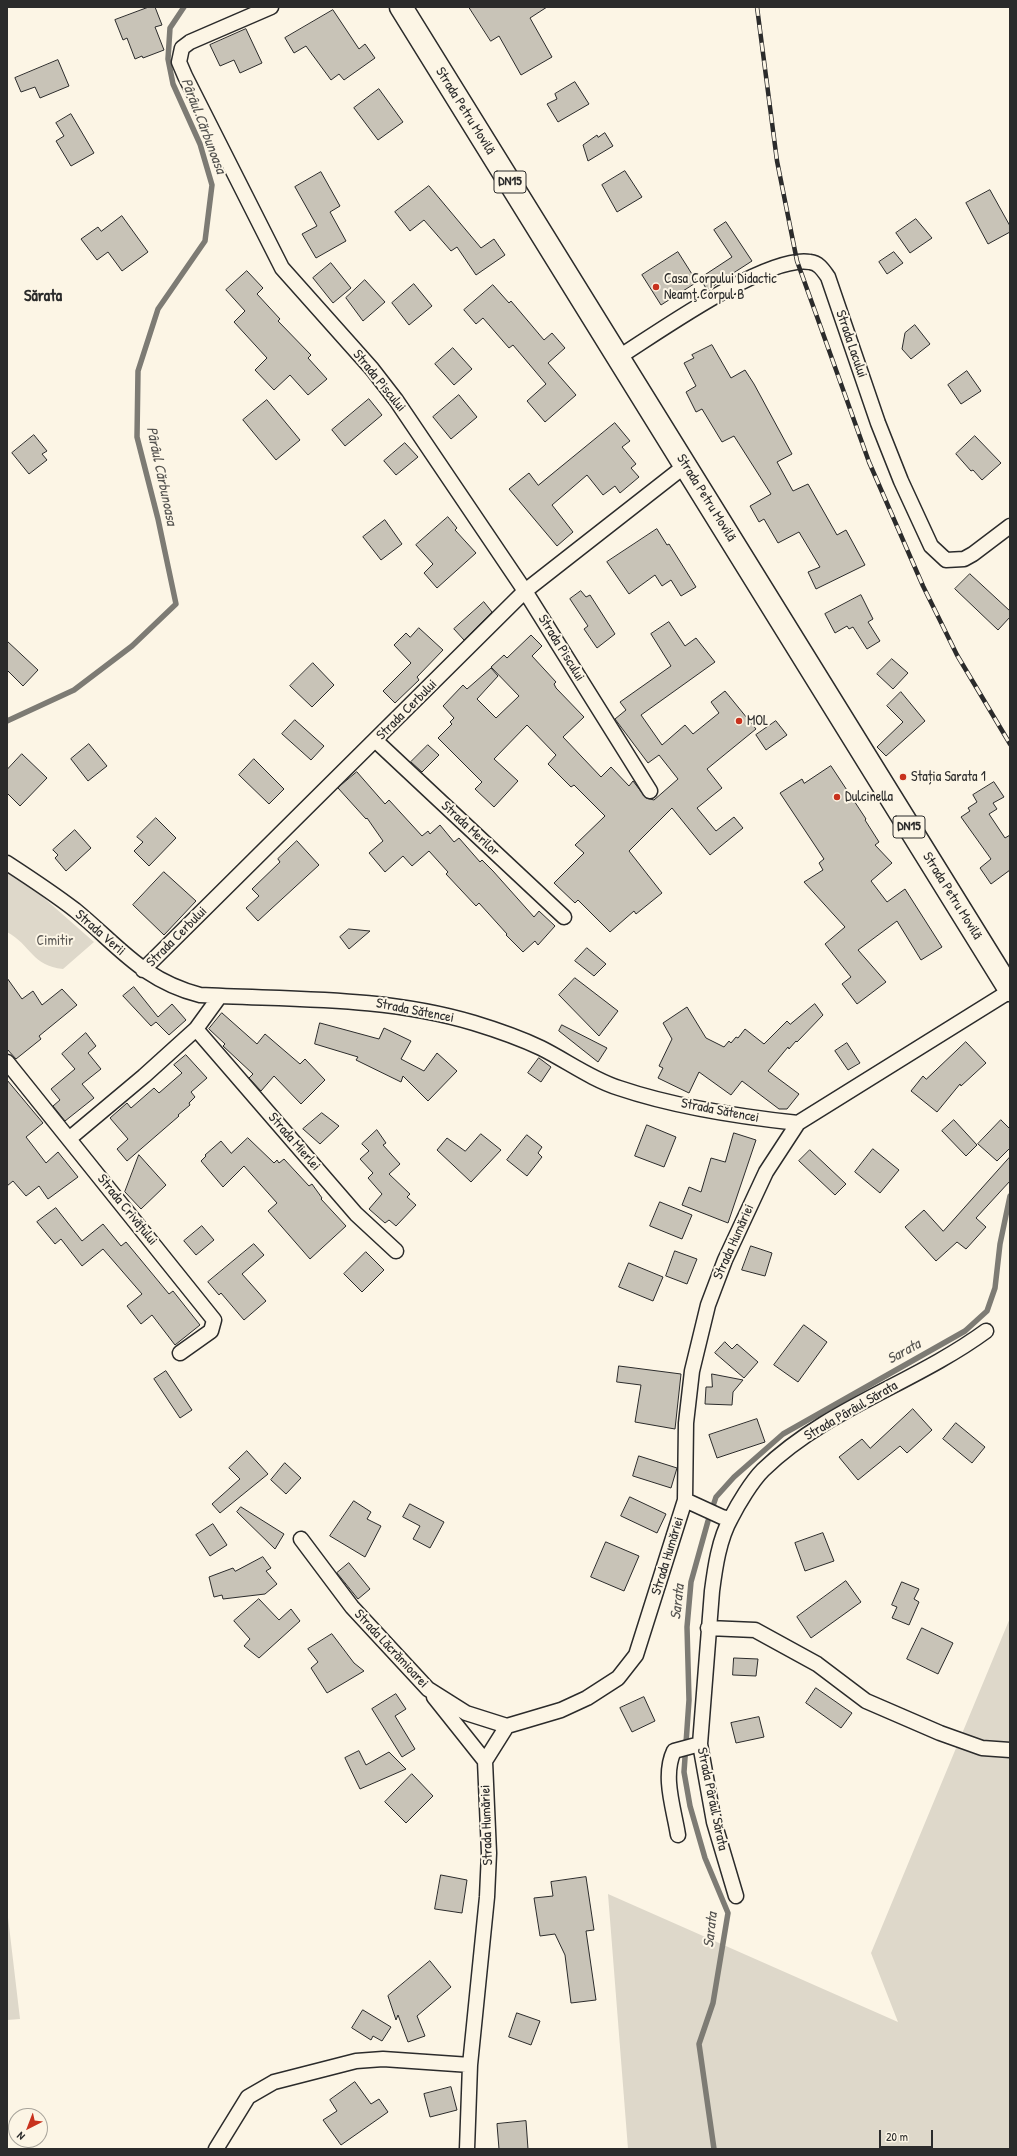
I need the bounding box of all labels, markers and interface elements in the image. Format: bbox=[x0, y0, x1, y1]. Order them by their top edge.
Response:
street label: Strada Petru Movilă bbox=[432, 64, 498, 158]
water label: Pârâul Cărbunoasa bbox=[177, 76, 229, 176]
road number: DN15 bbox=[494, 171, 526, 193]
place label: Casa Corpului Didactic Neamţ Corpul B bbox=[664, 271, 777, 304]
marker: Casa Corpului Didactic Neamţ Corpul B bbox=[651, 282, 661, 292]
district label: Sărata bbox=[24, 287, 62, 307]
street label: Strada Lacului bbox=[832, 308, 870, 380]
street label: Strada Piscului bbox=[349, 347, 409, 415]
water label: Pârâul Cărbunoasa bbox=[142, 425, 180, 527]
street label: Strada Petru Movilă bbox=[673, 451, 739, 545]
street label: Strada Piscului bbox=[534, 612, 588, 684]
street label: Strada Cerbului bbox=[373, 676, 441, 744]
place label: MOL bbox=[747, 713, 768, 729]
marker: MOL bbox=[734, 716, 744, 726]
place label: Stația Sarata 1 bbox=[911, 769, 986, 785]
marker: Stația Sarata 1 bbox=[898, 772, 908, 782]
place label: Dulcinella bbox=[845, 789, 893, 805]
marker: Dulcinella bbox=[832, 792, 842, 802]
street label: Strada Merilor bbox=[437, 798, 503, 860]
road number: DN15 bbox=[893, 816, 925, 838]
street label: Strada Petru Movilă bbox=[919, 849, 985, 943]
street label: Strada Cerbului bbox=[143, 903, 211, 971]
street label: Strada Verii bbox=[71, 907, 129, 959]
park label: Cimitir bbox=[37, 933, 73, 949]
street label: Strada Sătencei bbox=[375, 995, 455, 1027]
street label: Strada Sătencei bbox=[680, 1095, 760, 1127]
street label: Strada Mierlei bbox=[264, 1110, 324, 1174]
street label: Strada Crivățului bbox=[93, 1171, 161, 1249]
street label: Strada Humăriei bbox=[710, 1202, 758, 1282]
water label: Sarata bbox=[884, 1336, 924, 1368]
street label: Strada Pârâul Sărata bbox=[801, 1377, 901, 1445]
street label: Strada Humăriei bbox=[648, 1515, 688, 1597]
water label: Sarata bbox=[667, 1583, 689, 1621]
street label: Strada Lăcrămioarei bbox=[350, 1606, 432, 1692]
street label: Strada Pârâul Sărata bbox=[693, 1746, 731, 1852]
street label: Strada Humăriei bbox=[477, 1784, 497, 1866]
water label: Sarata bbox=[700, 1911, 722, 1949]
north arrow bbox=[8, 2108, 48, 2148]
scale bar bbox=[881, 2122, 935, 2148]
text: 20 m bbox=[886, 2128, 908, 2145]
text: N bbox=[14, 2129, 28, 2143]

